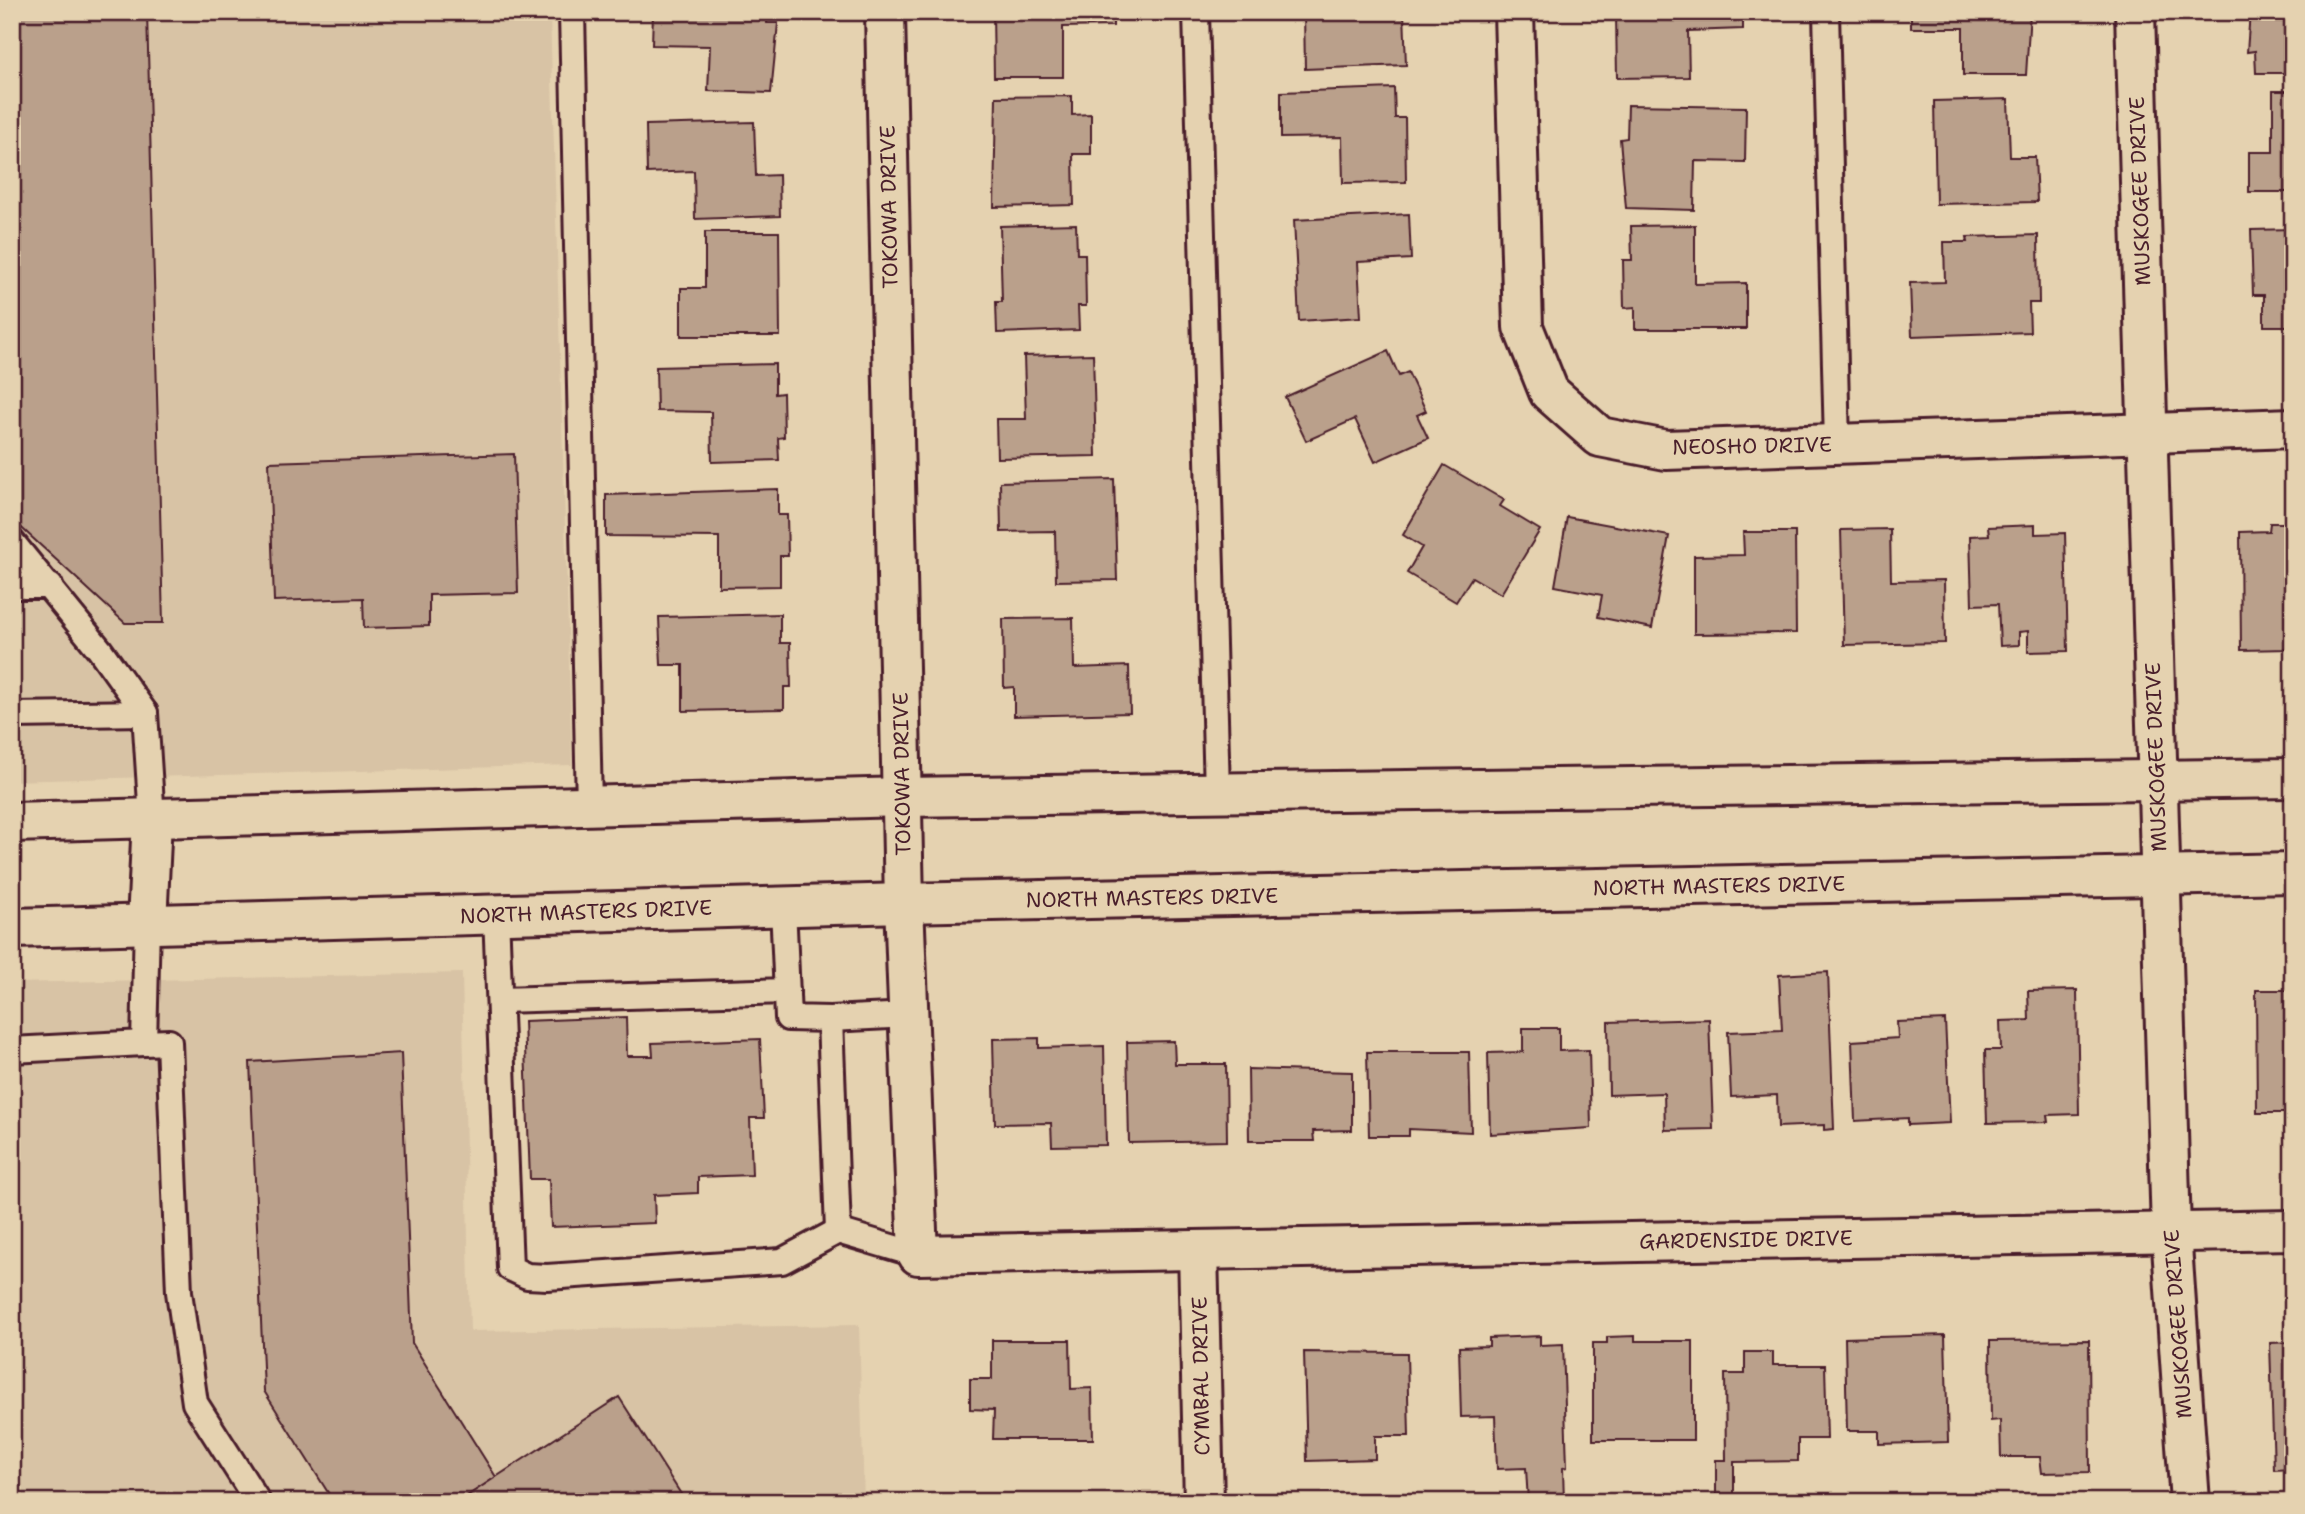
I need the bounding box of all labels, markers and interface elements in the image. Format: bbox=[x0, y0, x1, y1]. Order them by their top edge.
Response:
street label: MUSKOGEE DRIVE bbox=[2123, 96, 2157, 286]
street label: TOKOWA DRIVE bbox=[874, 125, 904, 289]
street label: NEOSHO DRIVE bbox=[1672, 431, 1832, 461]
street label: MUSKOGEE DRIVE bbox=[2139, 662, 2173, 852]
street label: TOKOWA DRIVE bbox=[887, 692, 917, 856]
street label: NORTH MASTERS DRIVE bbox=[1592, 870, 1846, 902]
street label: NORTH MASTERS DRIVE bbox=[1025, 882, 1279, 914]
street label: NORTH MASTERS DRIVE bbox=[459, 894, 713, 930]
street label: GARDENSIDE DRIVE bbox=[1639, 1224, 1853, 1256]
street label: MUSKOGEE DRIVE bbox=[2157, 1228, 2199, 1420]
street label: CYMBAL DRIVE bbox=[1186, 1296, 1216, 1456]

